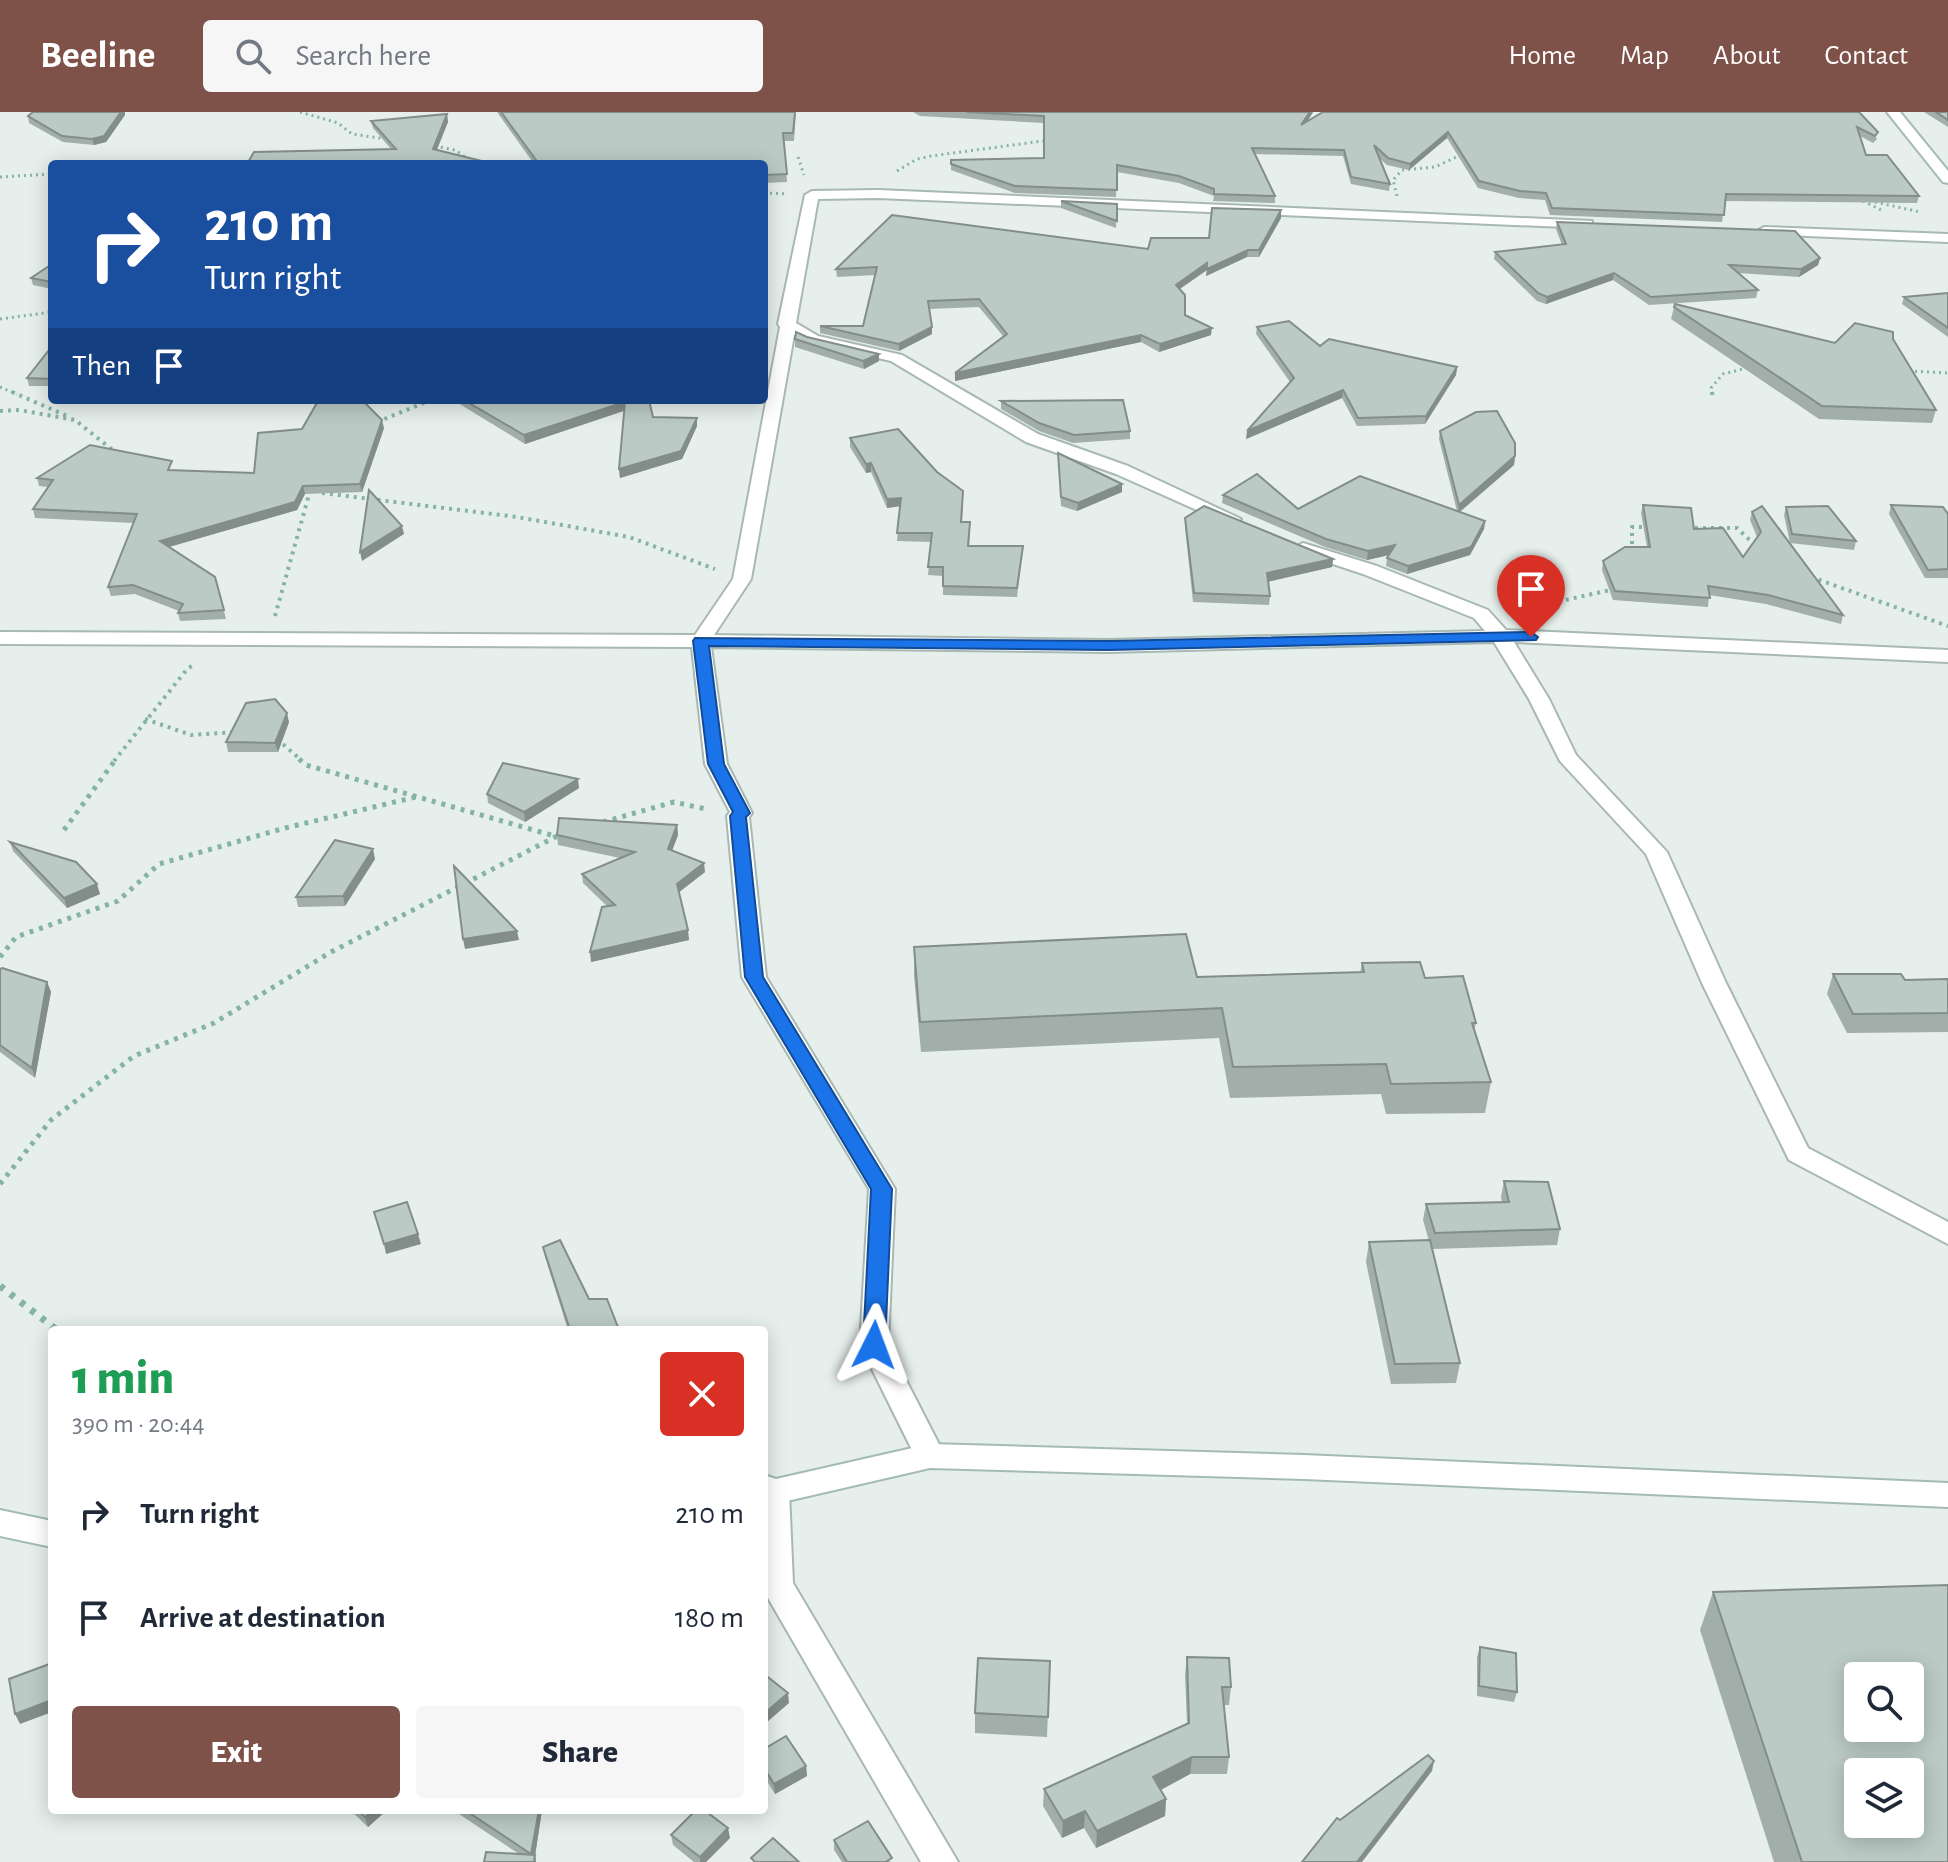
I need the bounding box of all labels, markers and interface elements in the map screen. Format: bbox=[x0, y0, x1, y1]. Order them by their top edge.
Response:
search box bbox=[203, 20, 763, 92]
icon: search bbox=[231, 34, 275, 78]
text: Beeline bbox=[40, 37, 155, 75]
text: Search here bbox=[295, 41, 431, 71]
text: Home bbox=[1509, 42, 1576, 70]
text: Map bbox=[1620, 42, 1669, 70]
text: About bbox=[1713, 42, 1781, 70]
text: Contact bbox=[1825, 42, 1908, 70]
icon: right bbox=[72, 192, 176, 296]
text: 210 m bbox=[204, 195, 333, 251]
text: Turn right bbox=[204, 260, 341, 296]
icon: arrive bbox=[147, 344, 191, 388]
text: Then bbox=[72, 351, 131, 381]
pin bbox=[1497, 555, 1565, 637]
icon: arrive bbox=[1509, 567, 1553, 611]
position arrow bbox=[832, 1303, 916, 1387]
button: close bbox=[660, 1352, 744, 1436]
text: 1 min bbox=[72, 1355, 174, 1403]
text: 390 m · 20:44 bbox=[72, 1411, 205, 1437]
icon: right bbox=[72, 1492, 116, 1536]
text: Turn right bbox=[140, 1499, 259, 1529]
text: 210 m bbox=[675, 1499, 744, 1529]
icon: arrive bbox=[72, 1596, 116, 1640]
text: Arrive at destination bbox=[140, 1603, 386, 1633]
text: 180 m bbox=[675, 1603, 744, 1633]
map controls bbox=[1844, 1662, 1924, 1838]
button: search bbox=[1844, 1662, 1924, 1742]
button: Exit bbox=[72, 1706, 400, 1798]
button: Share bbox=[416, 1706, 744, 1798]
button: layers bbox=[1844, 1758, 1924, 1838]

